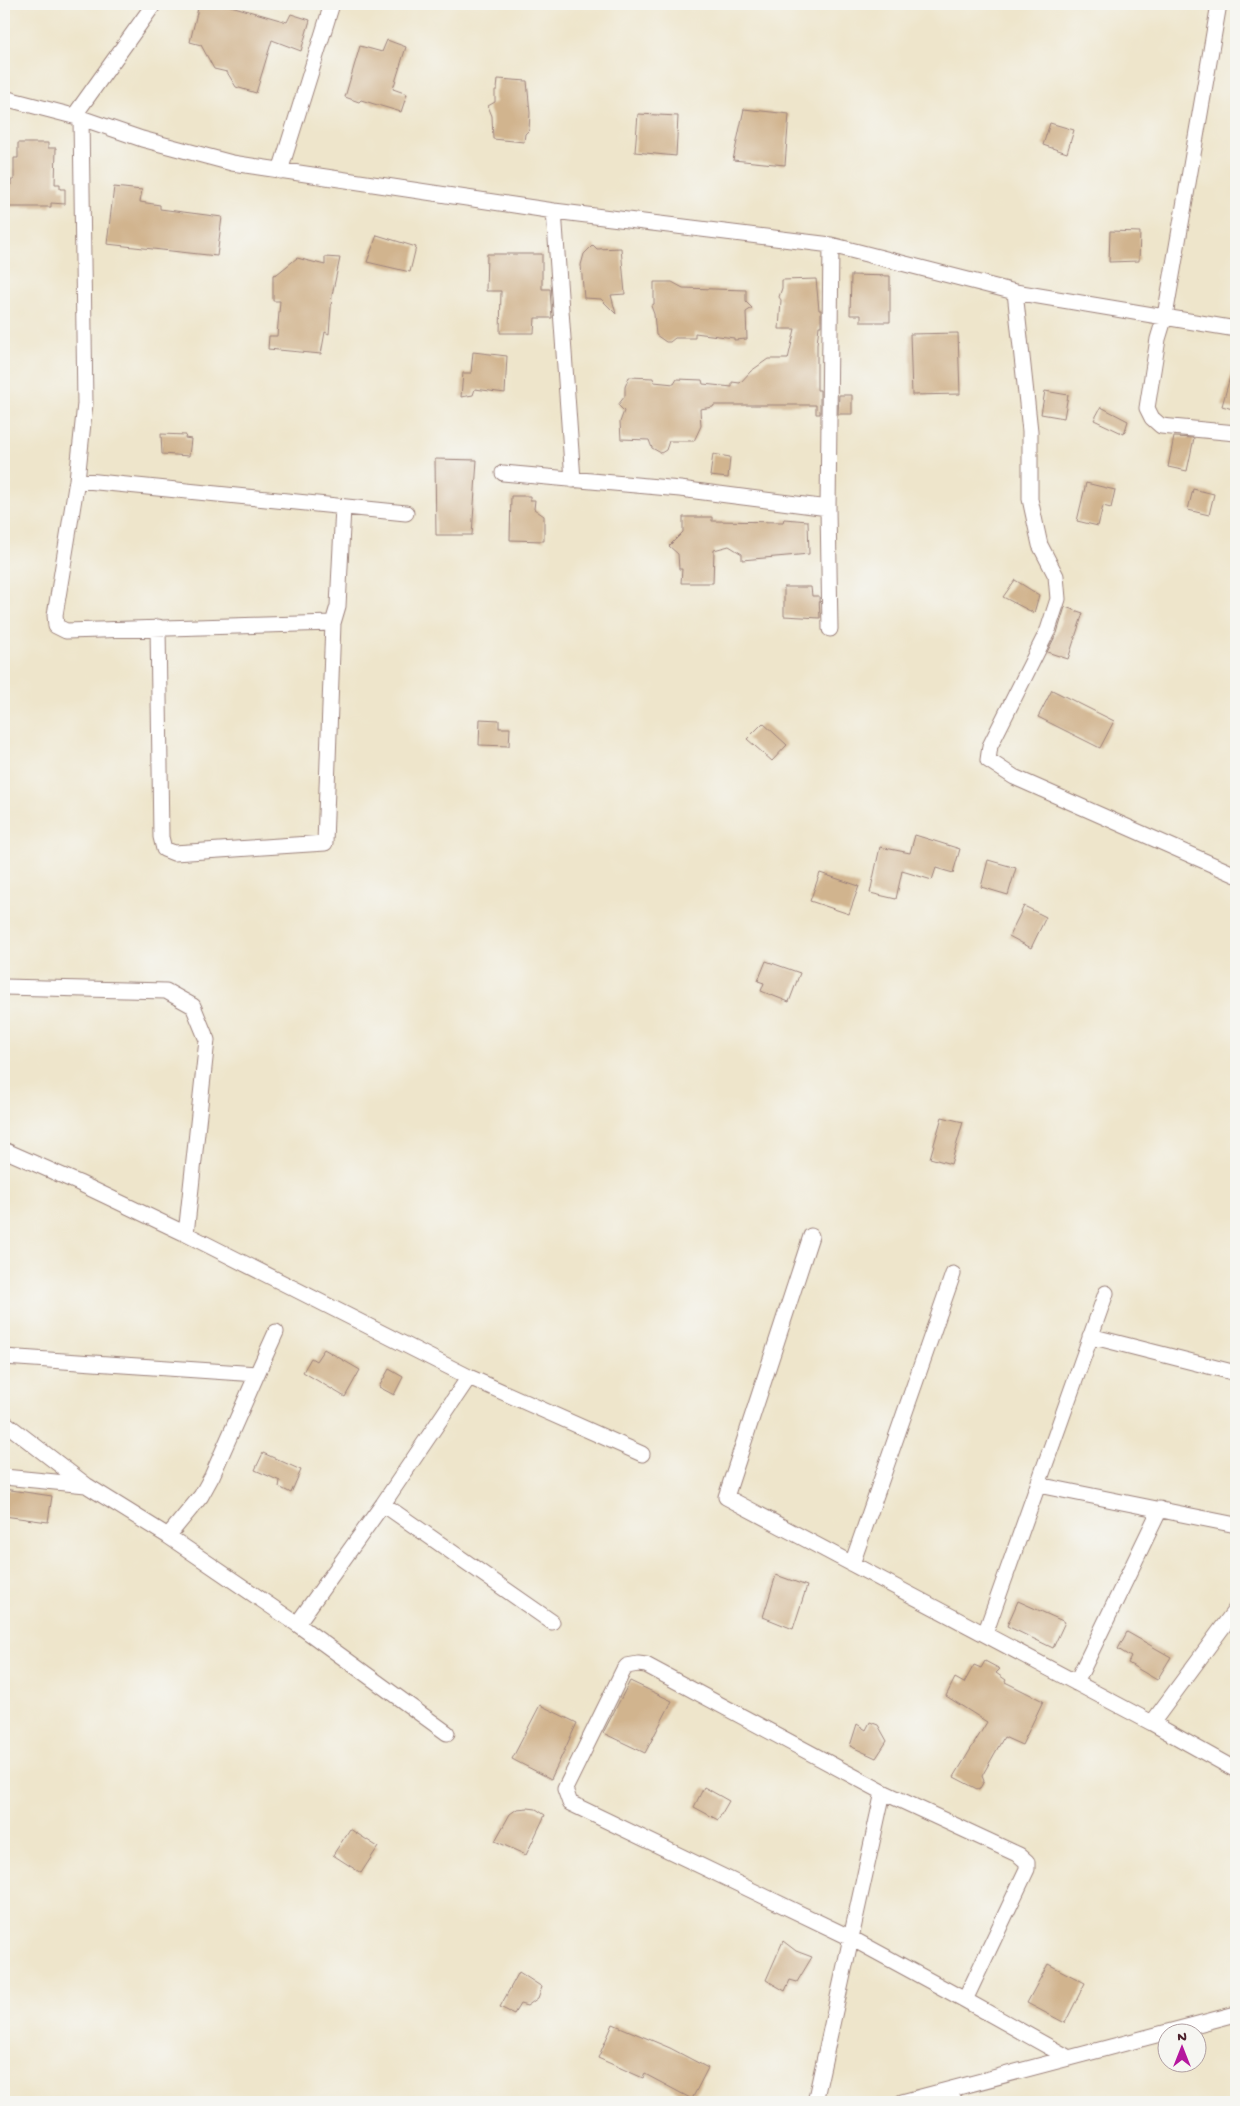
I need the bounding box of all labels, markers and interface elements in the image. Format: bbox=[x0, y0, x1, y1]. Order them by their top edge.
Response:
north arrow bbox=[1158, 2024, 1208, 2074]
text: N bbox=[1177, 2029, 1187, 2046]

